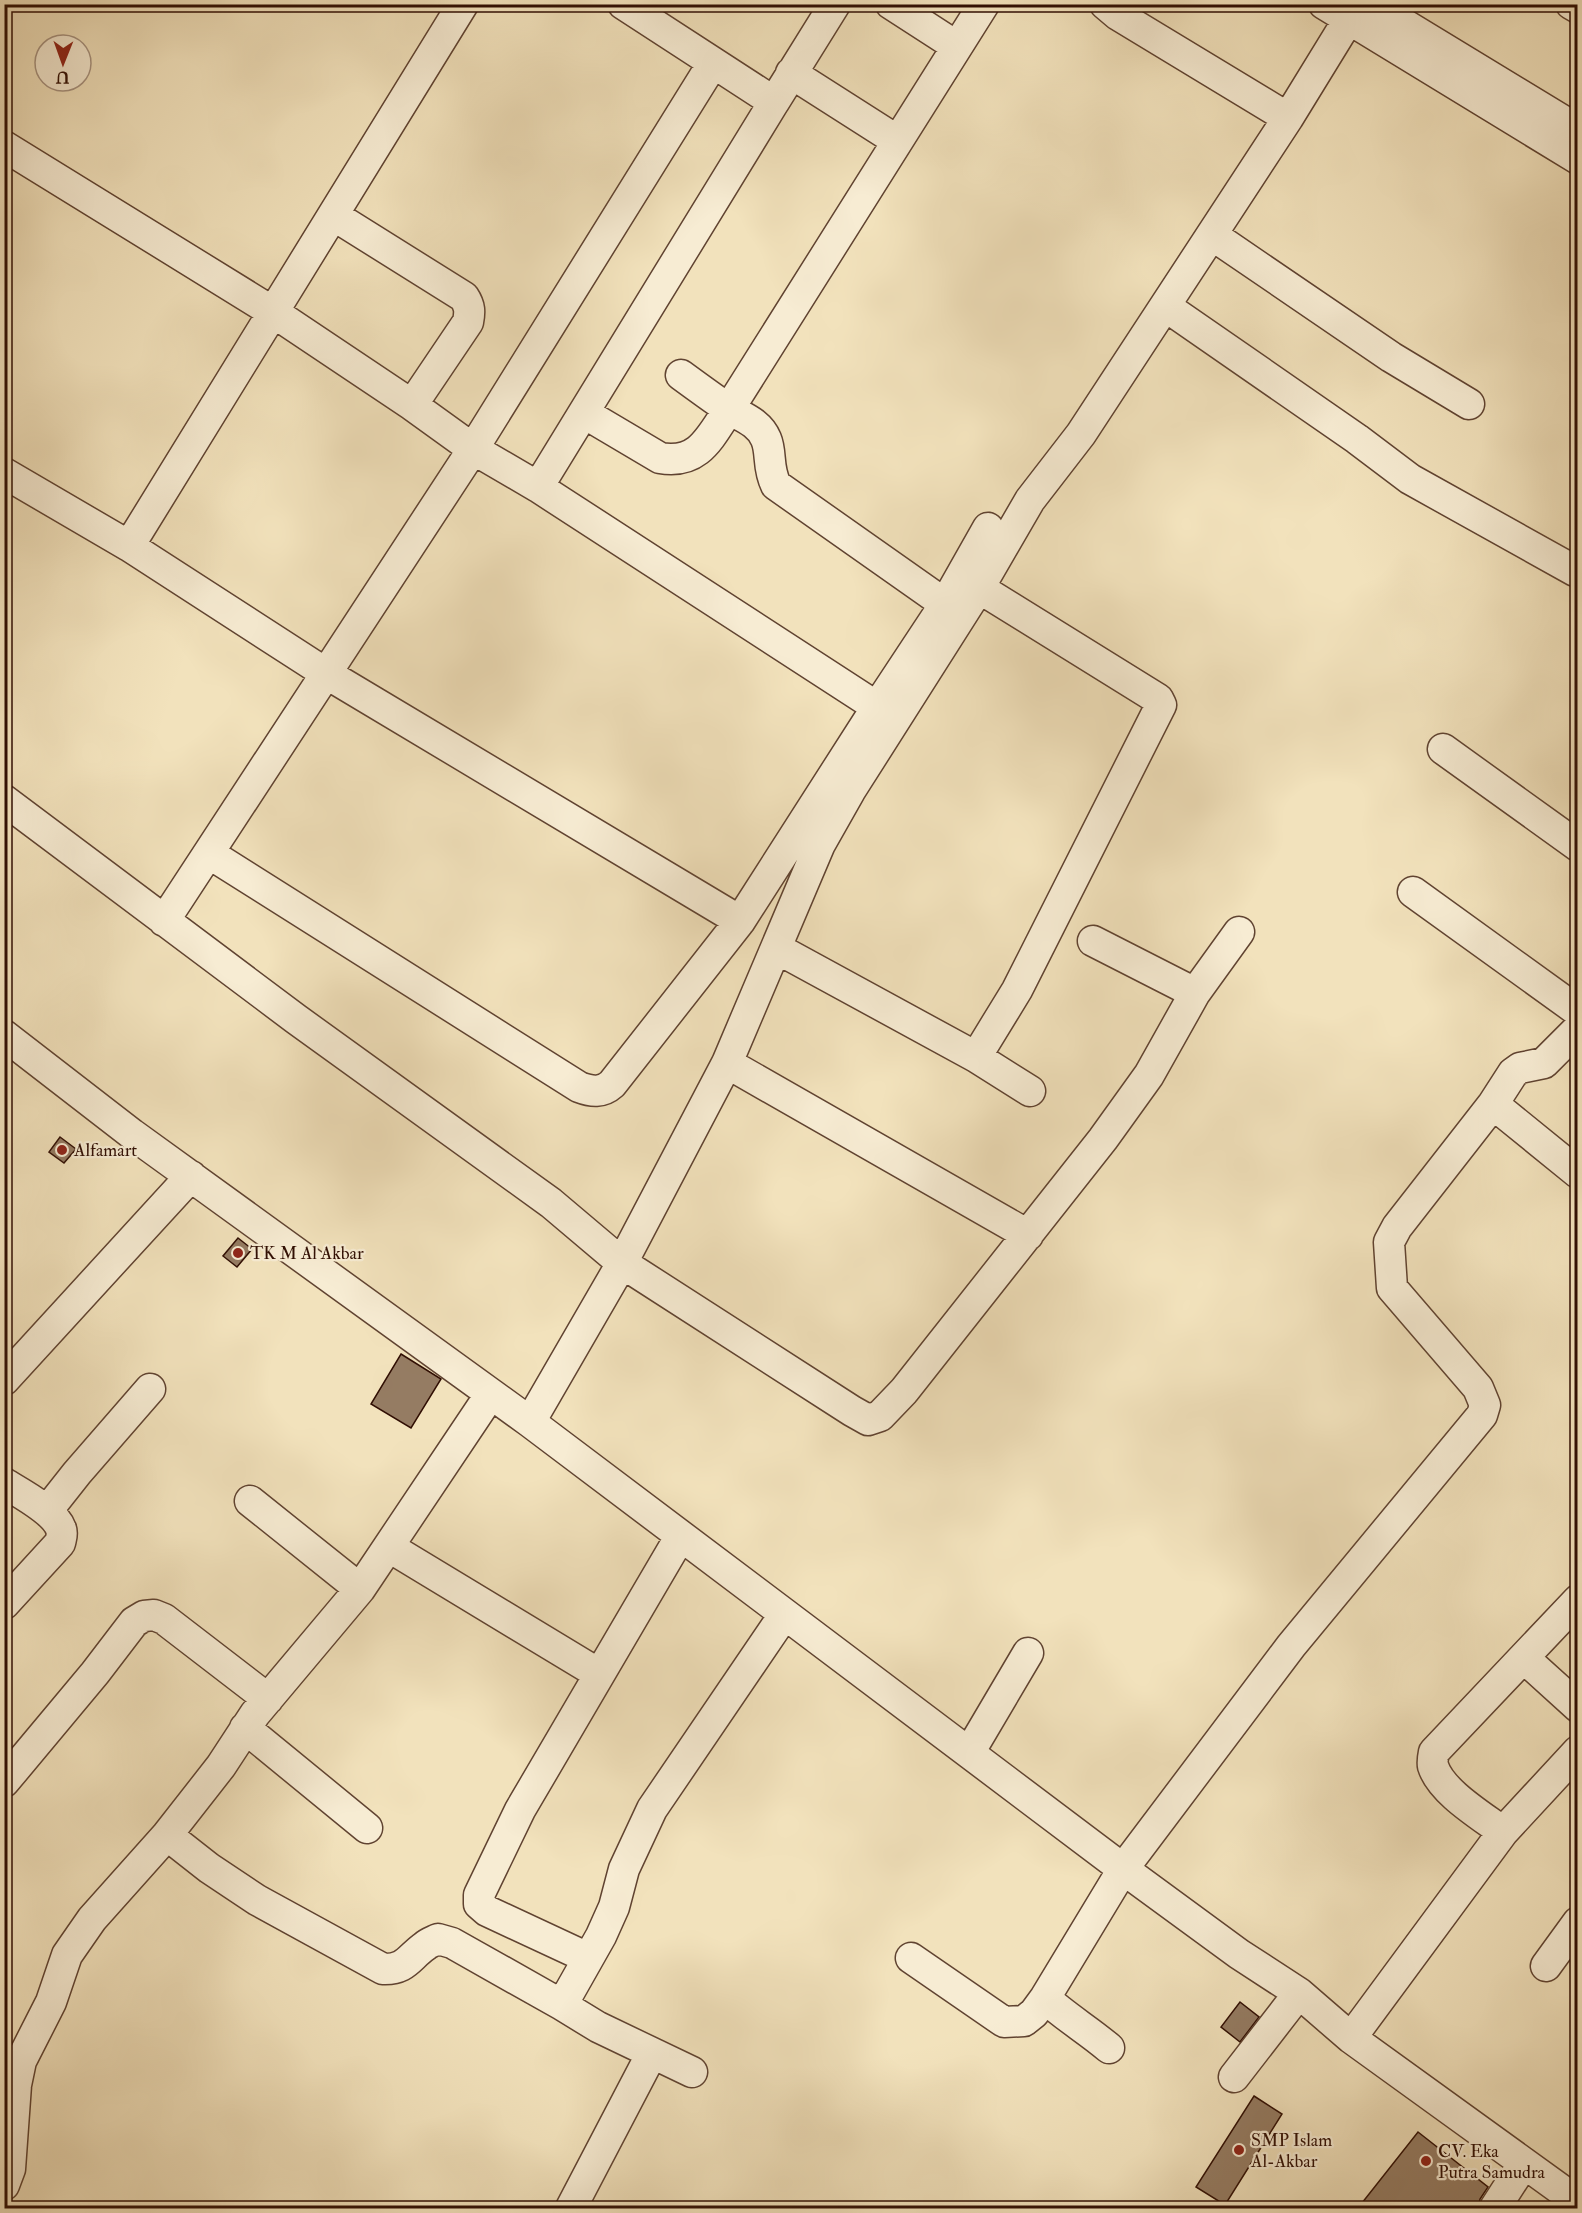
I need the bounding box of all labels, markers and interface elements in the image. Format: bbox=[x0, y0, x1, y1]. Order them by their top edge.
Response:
north arrow bbox=[33, 33, 93, 93]
text: U bbox=[55, 67, 70, 87]
place label: Alfamart bbox=[73, 1139, 137, 1162]
marker: Alfamart bbox=[55, 1143, 69, 1157]
place label: TK M Al Akbar bbox=[250, 1242, 364, 1265]
marker: TK M Al Akbar bbox=[231, 1246, 245, 1260]
place label: SMP Islam Al-Akbar bbox=[1250, 2129, 1332, 2173]
place label: CV. Eka Putra Samudra bbox=[1438, 2140, 1546, 2184]
marker: SMP Islam Al-Akbar bbox=[1232, 2143, 1246, 2157]
marker: CV. Eka Putra Samudra bbox=[1419, 2154, 1433, 2168]

